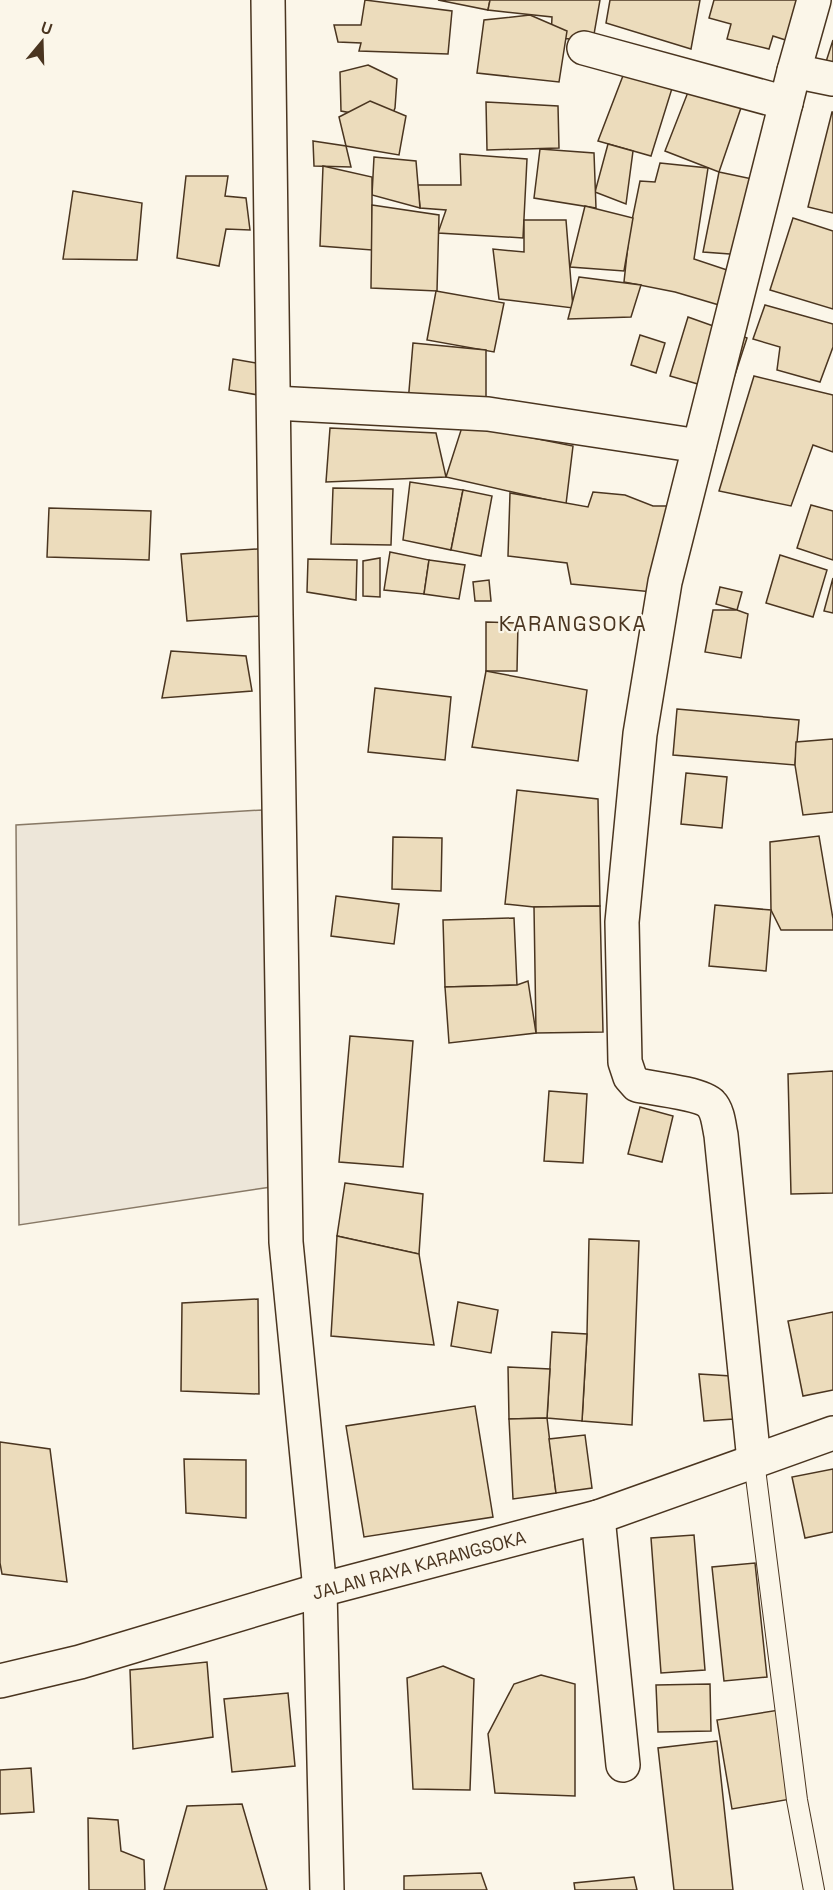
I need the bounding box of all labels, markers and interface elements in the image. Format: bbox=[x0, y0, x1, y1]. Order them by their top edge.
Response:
north arrow bbox=[12, 12, 72, 72]
text: U bbox=[38, 17, 55, 40]
district label: KARANGSOKA bbox=[499, 610, 647, 637]
street label: JALAN RAYA KARANGSOKA bbox=[310, 1525, 528, 1605]

